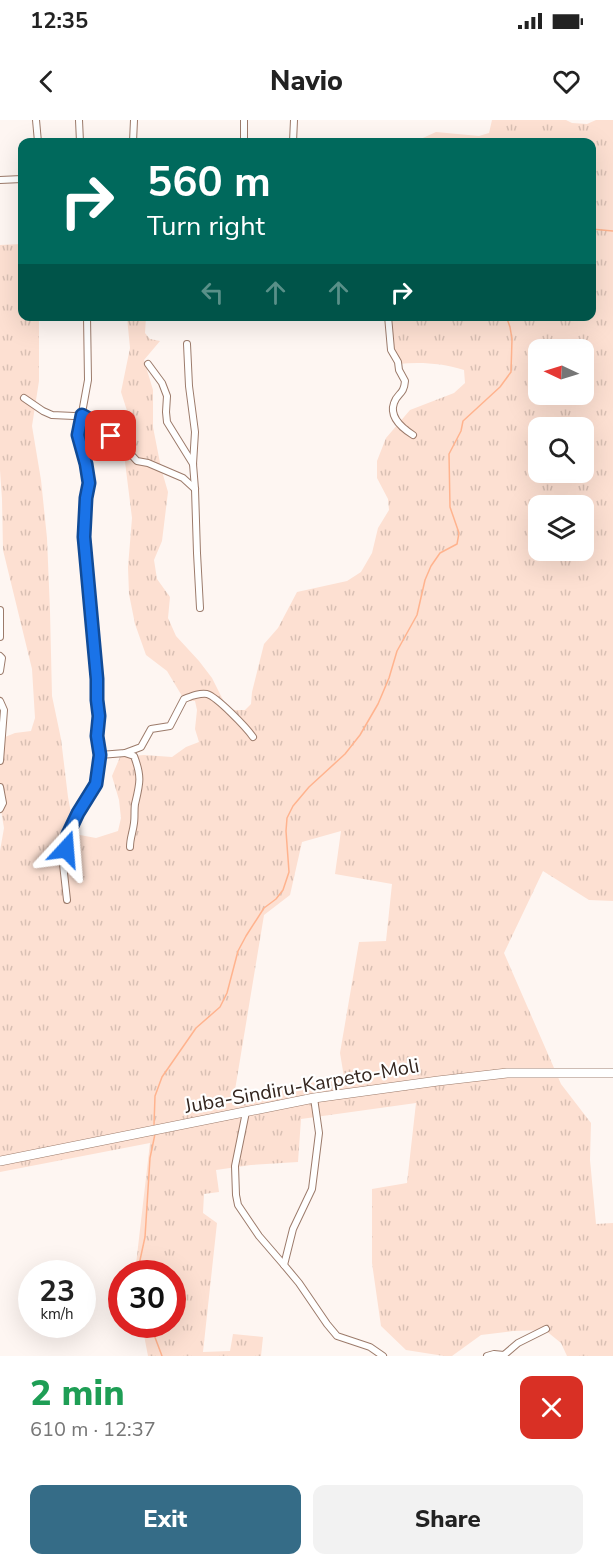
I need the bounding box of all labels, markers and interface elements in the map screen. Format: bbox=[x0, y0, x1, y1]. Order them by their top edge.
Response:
text: 12:35 bbox=[30, 6, 88, 36]
text: Navio bbox=[270, 63, 343, 100]
icon: back bbox=[30, 65, 63, 98]
icon: heart bbox=[550, 65, 583, 98]
text: 560 m bbox=[147, 154, 271, 211]
icon: right bbox=[48, 162, 126, 240]
text: Turn right bbox=[147, 208, 265, 245]
icon: left bbox=[196, 276, 229, 309]
icon: ahead bbox=[259, 276, 292, 309]
icon: ahead bbox=[322, 276, 355, 309]
icon: right bbox=[385, 276, 418, 309]
north arrow bbox=[528, 339, 594, 405]
map controls bbox=[528, 339, 594, 561]
pin bbox=[85, 410, 136, 461]
button: search bbox=[528, 417, 594, 483]
icon: arrive bbox=[94, 419, 127, 452]
button: layers bbox=[528, 495, 594, 561]
position arrow bbox=[34, 817, 98, 881]
street label: Juba-Sindiru-Karpeto-Moli bbox=[182, 1052, 421, 1120]
speed limit sign: 30 bbox=[108, 1260, 186, 1338]
text: 23 bbox=[39, 1271, 75, 1312]
text: km/h bbox=[40, 1304, 74, 1324]
text: 2 min bbox=[30, 1369, 125, 1418]
button: close bbox=[520, 1376, 583, 1439]
text: 610 m · 12:37 bbox=[30, 1416, 156, 1443]
button: Exit bbox=[30, 1485, 301, 1554]
button: Share bbox=[313, 1485, 583, 1554]

